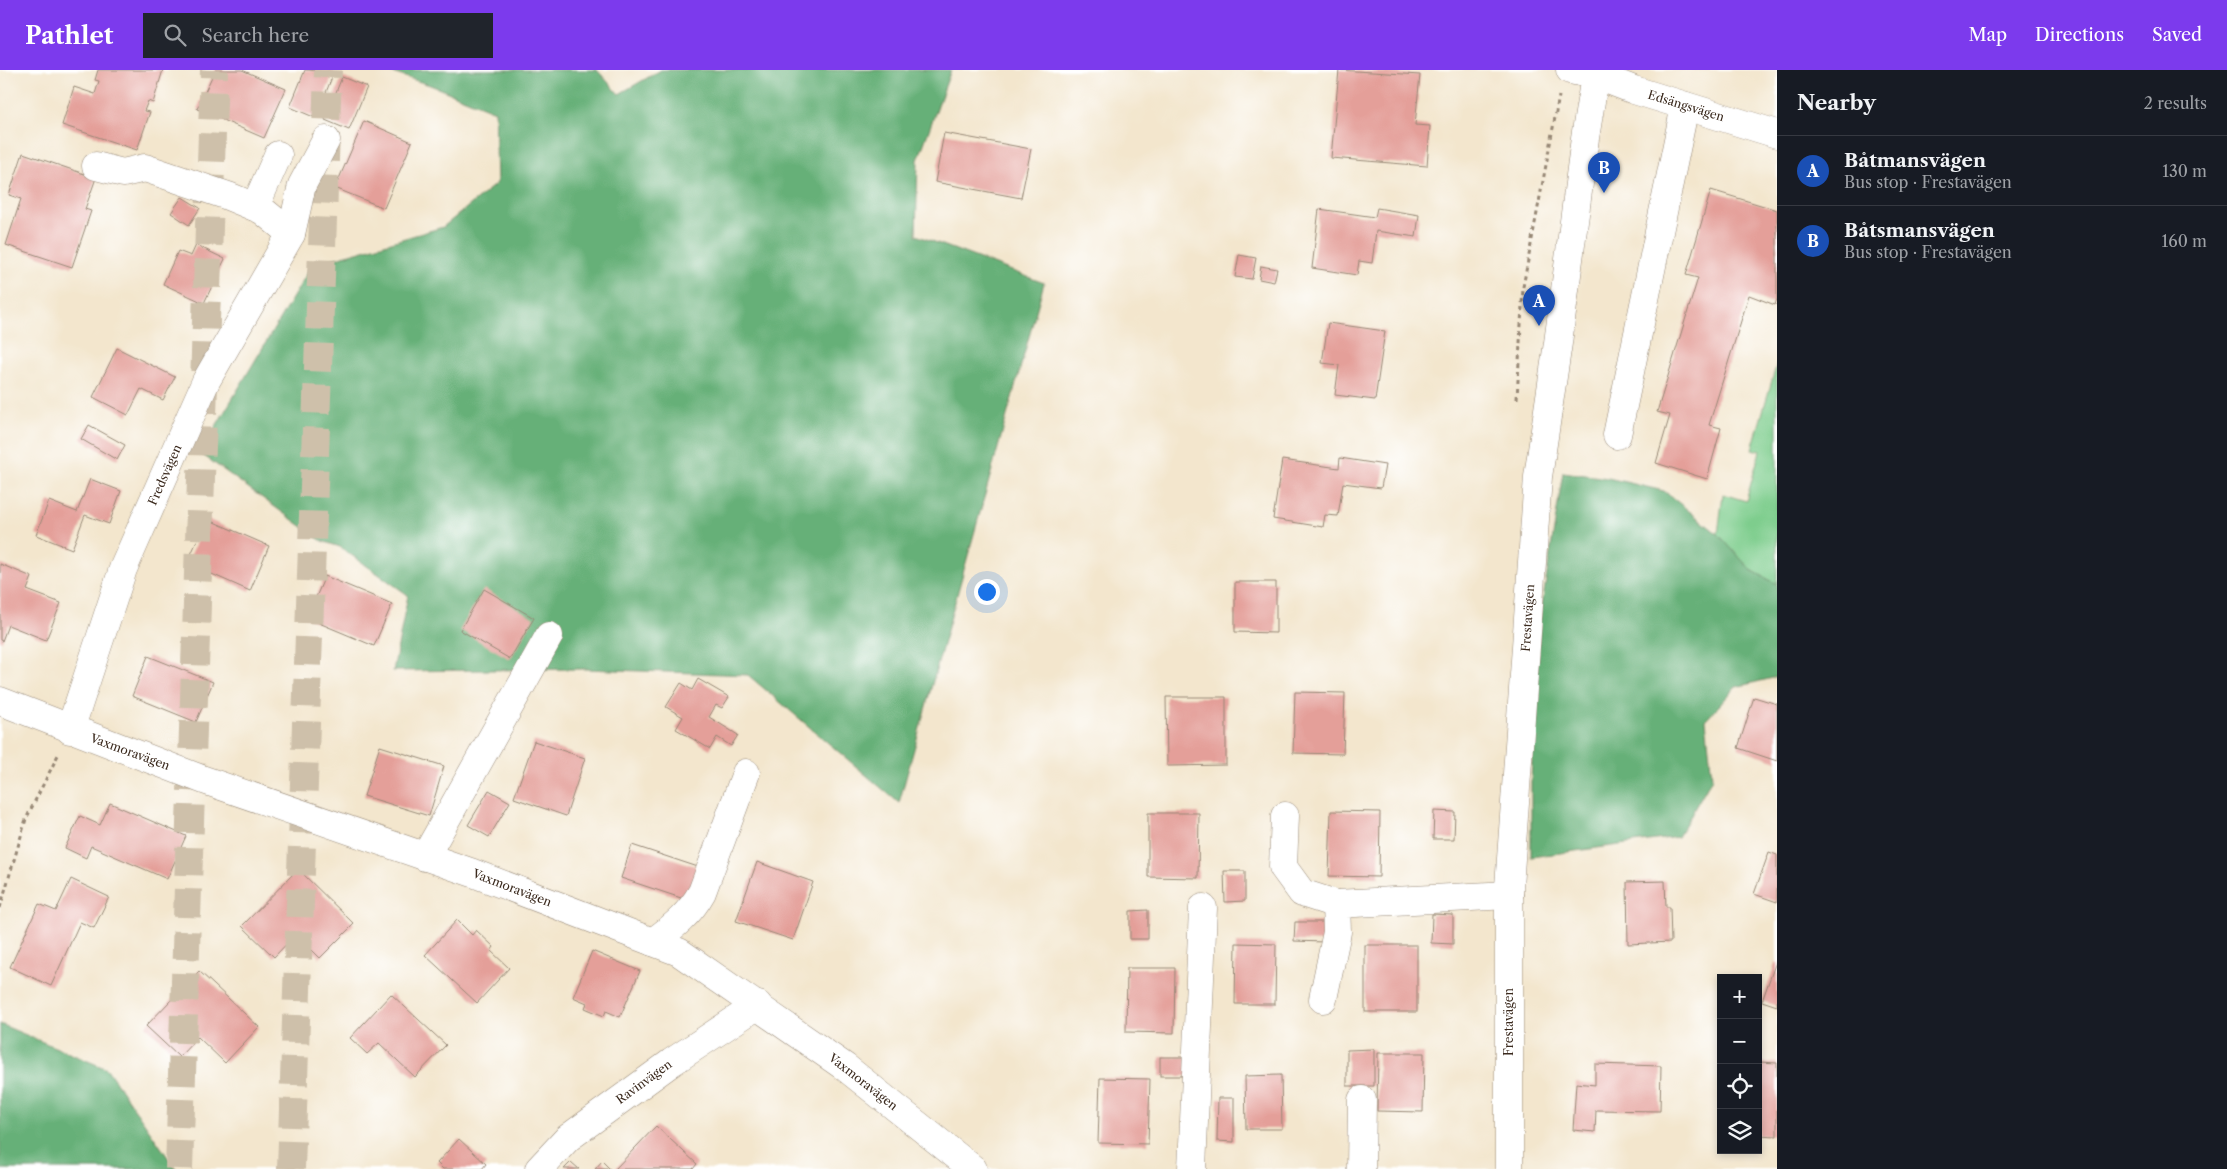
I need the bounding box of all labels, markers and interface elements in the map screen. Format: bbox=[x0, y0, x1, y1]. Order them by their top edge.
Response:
search box bbox=[143, 13, 493, 58]
text: Pathlet bbox=[25, 21, 113, 50]
icon: search bbox=[161, 21, 189, 49]
text: Search here bbox=[201, 24, 309, 47]
text: Map bbox=[1968, 24, 2007, 46]
text: Directions bbox=[2035, 24, 2124, 46]
text: Saved bbox=[2152, 24, 2202, 46]
street label: Edsängsvägen bbox=[1646, 87, 1727, 124]
text: Nearby bbox=[1797, 90, 1876, 115]
text: 2 results bbox=[2144, 93, 2207, 113]
text: Båtmansvägen bbox=[1844, 149, 1986, 172]
pin: B bbox=[1588, 152, 1620, 193]
text: A bbox=[1807, 161, 1819, 181]
text: 130 m bbox=[2162, 161, 2207, 181]
text: Bus stop · Frestavägen bbox=[1844, 172, 2012, 192]
text: Båtsmansvägen bbox=[1844, 219, 1995, 242]
text: B bbox=[1807, 231, 1819, 251]
text: 160 m bbox=[2162, 231, 2207, 251]
text: Bus stop · Frestavägen bbox=[1844, 242, 2012, 262]
pin: A bbox=[1523, 285, 1555, 326]
street label: Fredsvägen bbox=[145, 442, 185, 507]
your location bbox=[974, 579, 1000, 605]
street label: Frestavägen bbox=[1518, 583, 1537, 652]
street label: Vaxmoravägen bbox=[87, 730, 172, 773]
street label: Vaxmoravägen bbox=[470, 865, 554, 910]
map controls bbox=[1717, 974, 1762, 1154]
button: + bbox=[1717, 974, 1762, 1019]
street label: Frestavägen bbox=[1501, 988, 1516, 1056]
button: − bbox=[1717, 1019, 1762, 1064]
street label: Vaxmoravägen bbox=[825, 1049, 901, 1113]
street label: Ravinvägen bbox=[613, 1056, 675, 1107]
button: locate bbox=[1717, 1064, 1762, 1109]
button: layers bbox=[1717, 1109, 1762, 1154]

